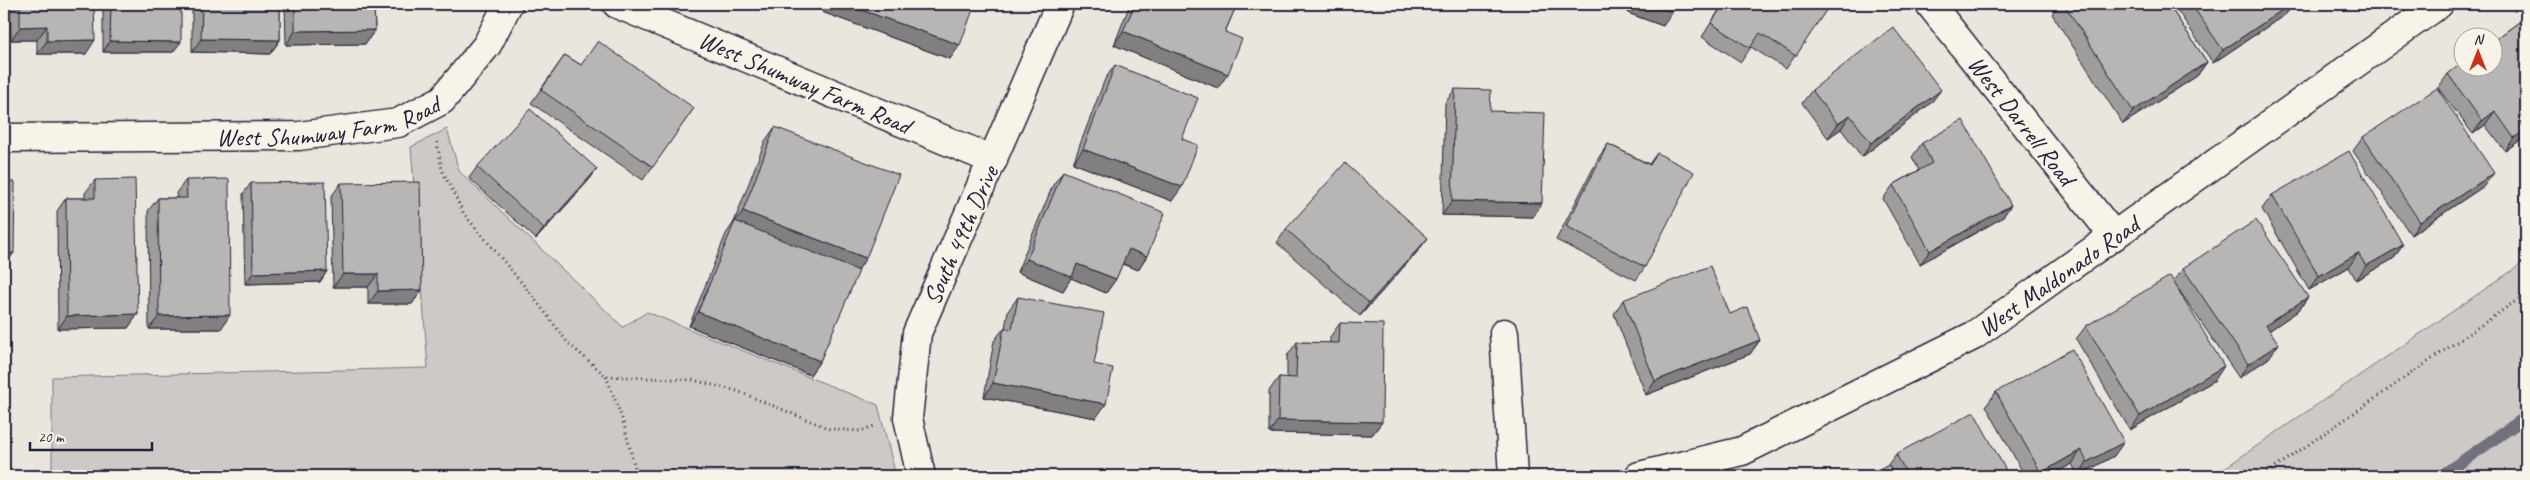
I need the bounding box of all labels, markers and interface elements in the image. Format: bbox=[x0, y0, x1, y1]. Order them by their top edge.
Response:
street label: West Shumway Farm Road bbox=[694, 24, 918, 143]
north arrow bbox=[2452, 28, 2502, 78]
text: N bbox=[2474, 31, 2485, 48]
street label: West Darrell Road bbox=[1961, 49, 2084, 195]
street label: West Shumway Farm Road bbox=[216, 88, 448, 154]
street label: South 49th Drive bbox=[916, 159, 1007, 310]
street label: West Maldonado Road bbox=[1972, 207, 2149, 344]
scale bar bbox=[30, 420, 152, 452]
text: 20 m bbox=[38, 428, 65, 447]

